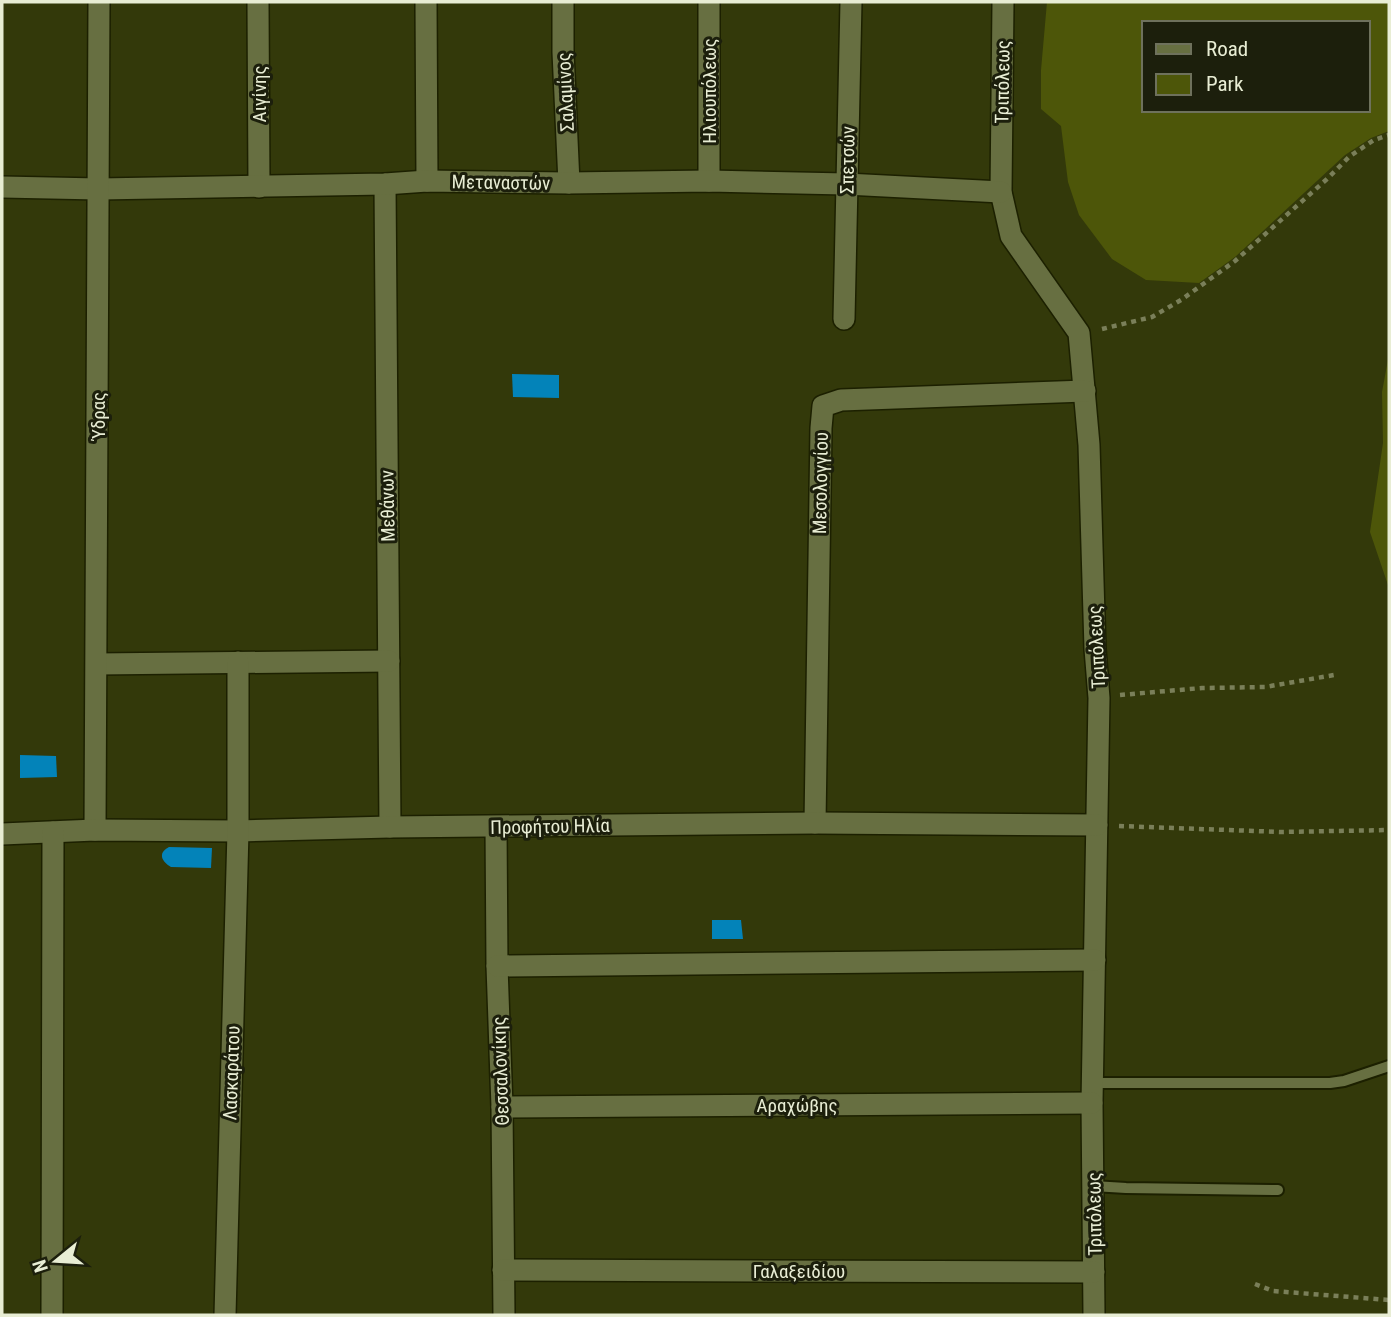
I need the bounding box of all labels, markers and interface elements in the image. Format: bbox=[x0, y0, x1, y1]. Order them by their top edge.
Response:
legend bbox=[1142, 21, 1370, 112]
text: Road bbox=[1206, 37, 1248, 61]
street label: Ηλιουπόλεως bbox=[698, 38, 721, 144]
street label: Τριπόλεως bbox=[990, 40, 1015, 124]
street label: Σαλαμίνος bbox=[552, 52, 579, 132]
street label: Αιγίνης bbox=[248, 65, 271, 123]
text: Park bbox=[1206, 72, 1244, 96]
street label: Σπετσών bbox=[835, 126, 860, 194]
street label: Μεταναστών bbox=[451, 170, 551, 195]
street label: Ύδρας bbox=[87, 392, 110, 441]
street label: Μεσολογγίου bbox=[808, 432, 833, 534]
street label: Μεθάνων bbox=[375, 470, 400, 542]
street label: Τριπόλεως bbox=[1083, 605, 1110, 689]
street label: Προφήτου Ηλία bbox=[490, 814, 611, 839]
street label: Θεσσαλονίκης bbox=[487, 1016, 514, 1126]
street label: Λασκαράτου bbox=[218, 1025, 245, 1121]
street label: Αραχώβης bbox=[757, 1094, 837, 1117]
street label: Τριπόλεως bbox=[1082, 1172, 1107, 1256]
north arrow bbox=[21, 1226, 91, 1296]
text: N bbox=[28, 1257, 53, 1275]
street label: Γαλαξειδίου bbox=[753, 1260, 845, 1283]

